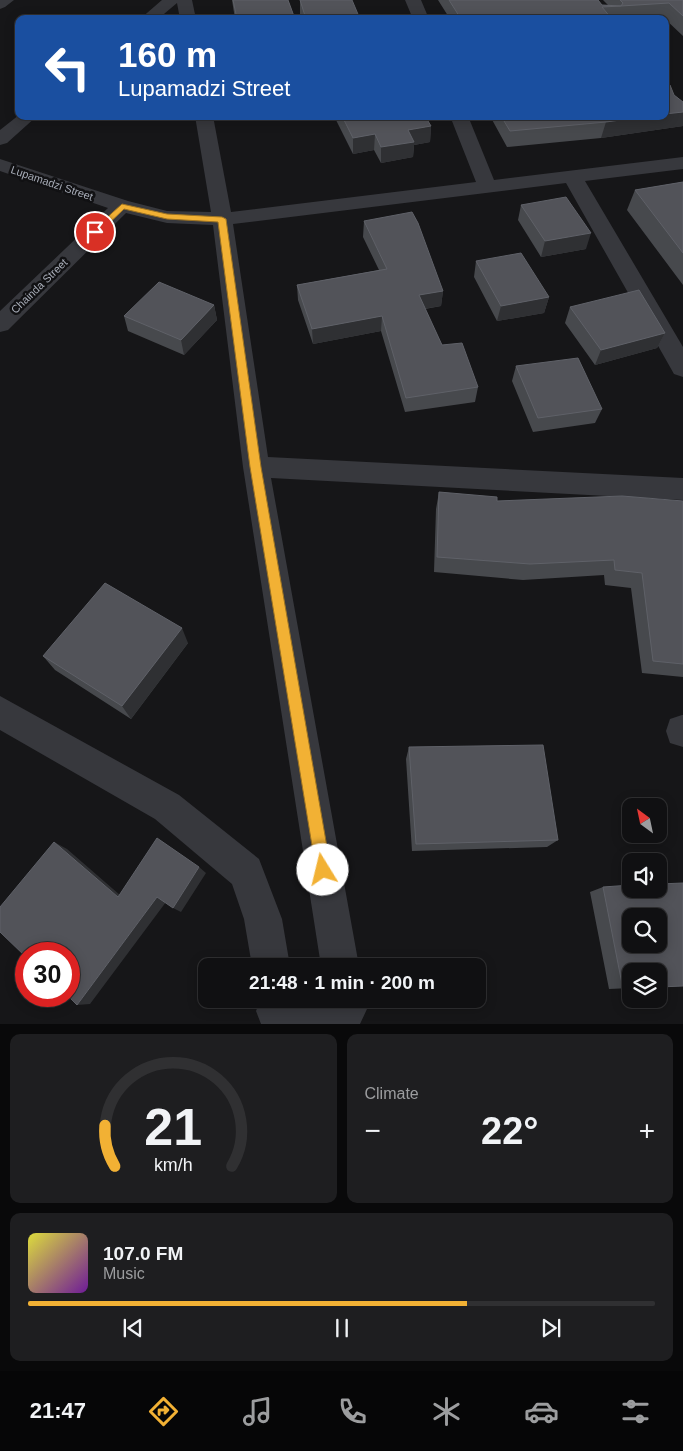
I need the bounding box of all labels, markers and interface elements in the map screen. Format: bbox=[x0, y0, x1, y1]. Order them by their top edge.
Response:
icon: left bbox=[35, 35, 100, 100]
text: 160 m bbox=[118, 35, 217, 74]
text: Lupamadzi Street bbox=[118, 76, 290, 101]
street label: Lupamadzi Street bbox=[9, 163, 95, 203]
pin bbox=[74, 211, 116, 253]
icon: arrive bbox=[81, 218, 109, 246]
street label: Chainda Street bbox=[8, 256, 70, 316]
north arrow bbox=[622, 798, 668, 842]
map controls bbox=[622, 798, 667, 1008]
position arrow bbox=[296, 843, 348, 895]
button: sound bbox=[622, 853, 667, 898]
button: search bbox=[622, 908, 667, 953]
speed limit sign: 30 bbox=[15, 942, 80, 1007]
button: layers bbox=[622, 963, 667, 1008]
text: 21:48 · 1 min · 200 m bbox=[249, 972, 435, 993]
text: Climate bbox=[365, 1085, 419, 1102]
text: 21 bbox=[144, 1098, 202, 1156]
text: 22° bbox=[481, 1110, 538, 1152]
text: − bbox=[365, 1115, 381, 1146]
text: + bbox=[639, 1115, 655, 1146]
text: km/h bbox=[154, 1155, 193, 1175]
text: 107.0 FM bbox=[103, 1243, 183, 1264]
text: Music bbox=[103, 1265, 145, 1282]
icon: previous bbox=[119, 1314, 147, 1342]
icon: pause bbox=[328, 1314, 356, 1342]
icon: next bbox=[537, 1314, 565, 1342]
icon: directions bbox=[146, 1394, 181, 1429]
icon: music bbox=[240, 1394, 275, 1429]
icon: phone bbox=[335, 1394, 370, 1429]
icon: climate bbox=[429, 1394, 464, 1429]
icon: car bbox=[524, 1394, 559, 1429]
icon: filters bbox=[618, 1394, 653, 1429]
text: 21:47 bbox=[30, 1398, 86, 1423]

